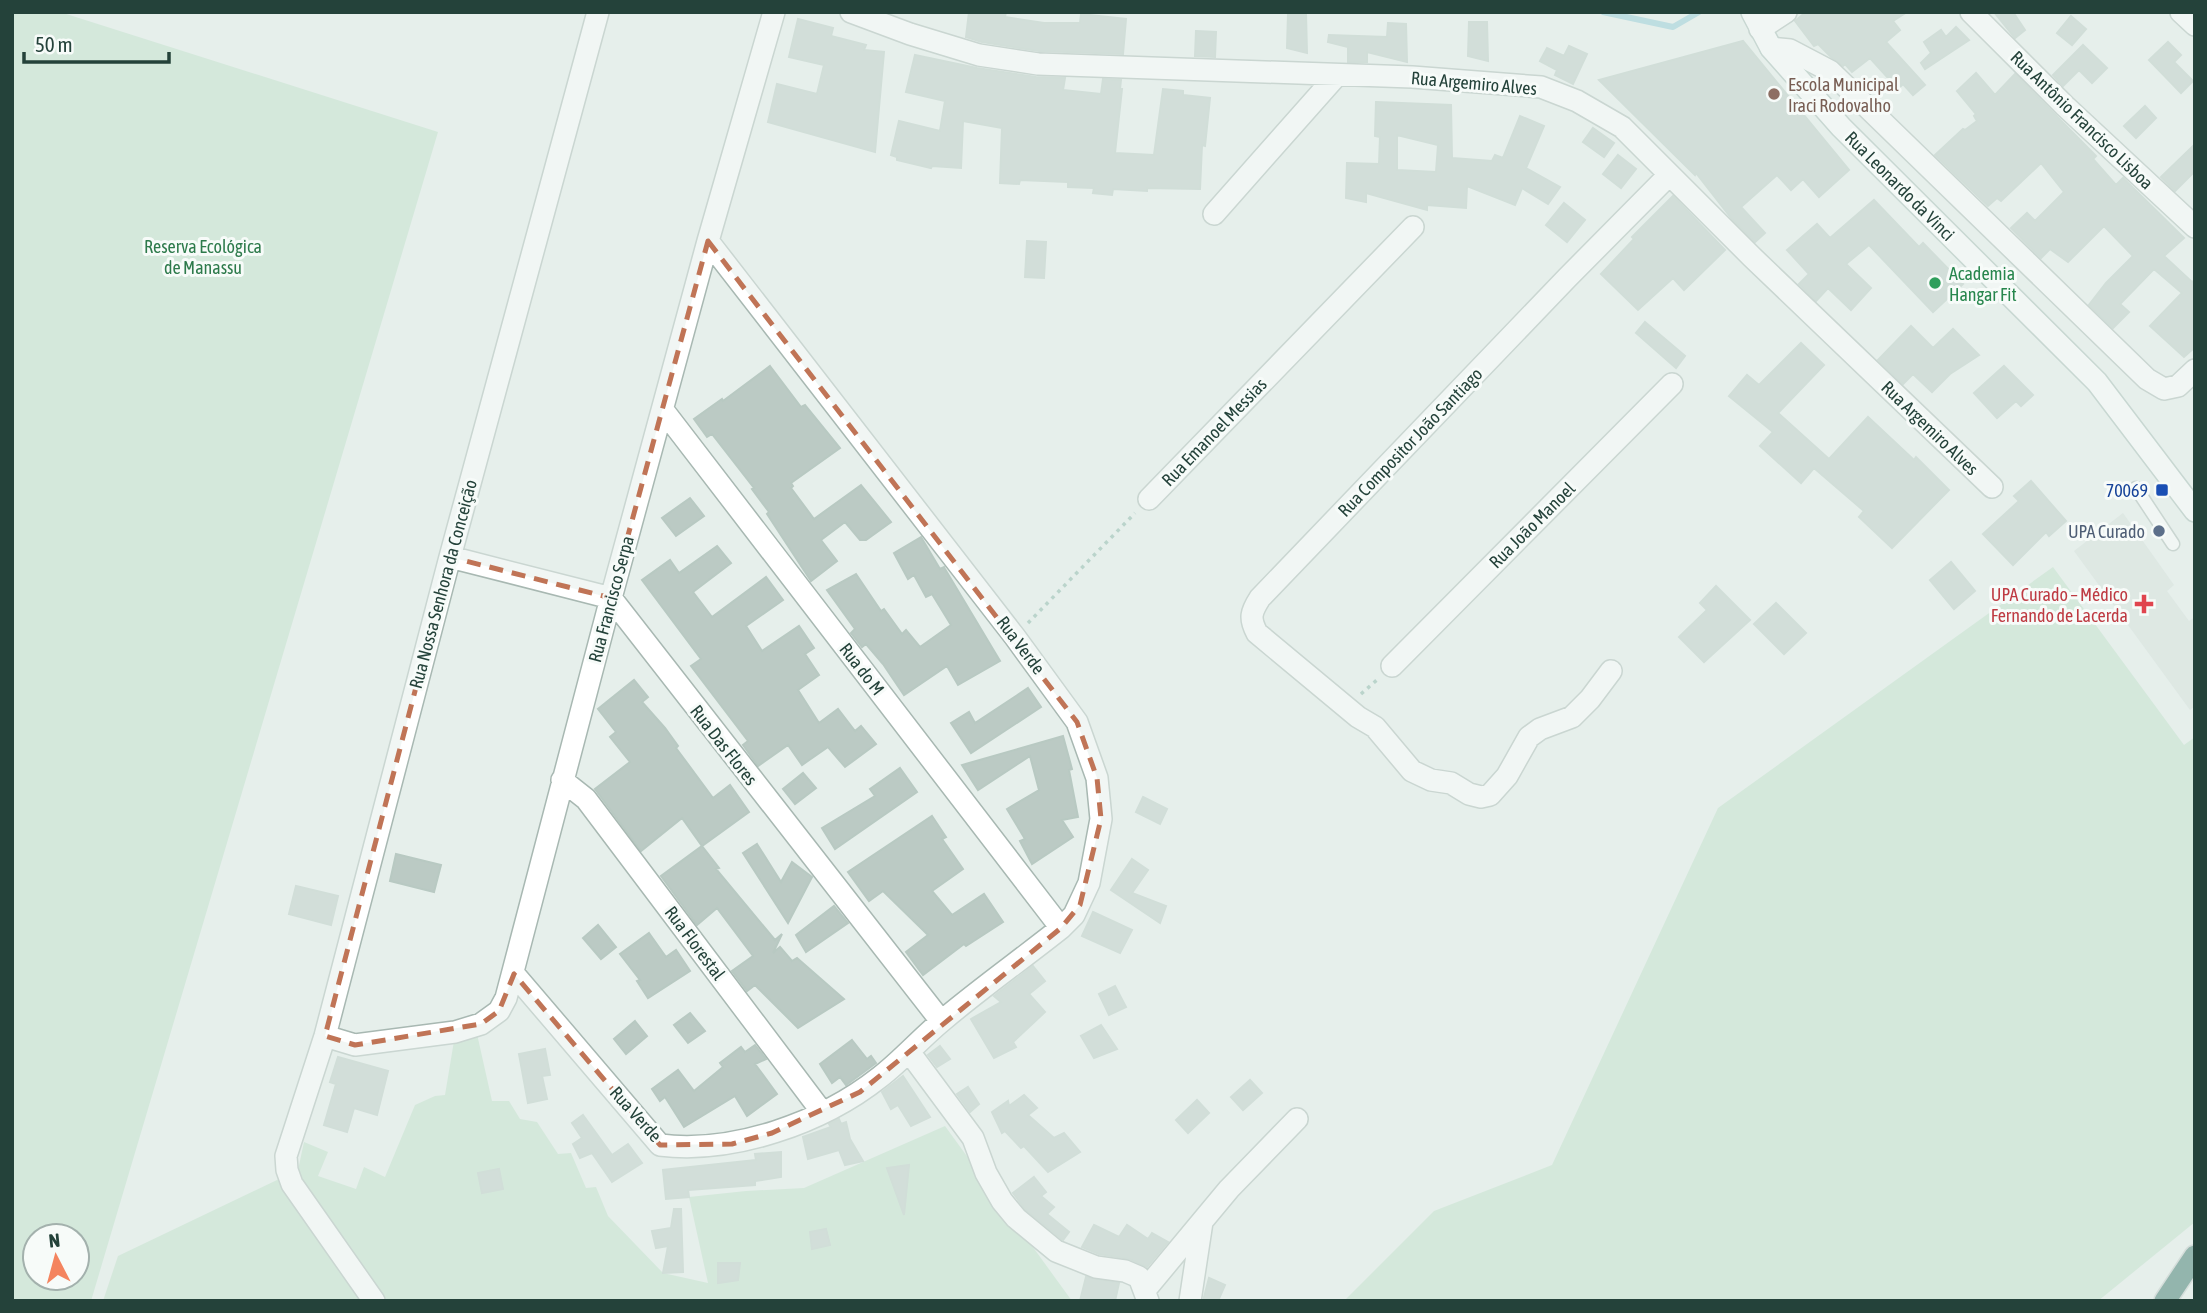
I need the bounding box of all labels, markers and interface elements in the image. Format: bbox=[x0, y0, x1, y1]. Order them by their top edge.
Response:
scale bar bbox=[24, 21, 170, 65]
text: 50 m bbox=[35, 32, 73, 56]
street label: Rua Antônio Francisco Lisboa bbox=[2006, 47, 2158, 193]
street label: Rua Argemiro Alves bbox=[1410, 67, 1538, 99]
place label: Escola Municipal Iraci Rodovalho bbox=[1788, 74, 1899, 116]
marker: Escola Municipal Iraci Rodovalho bbox=[1766, 86, 1782, 102]
street label: Rua Leonardo da Vinci bbox=[1841, 127, 1959, 245]
park label: Reserva Ecológica de Manassu bbox=[144, 236, 262, 278]
place label: Academia Hangar Fit bbox=[1949, 263, 2017, 305]
marker: Academia Hangar Fit bbox=[1927, 275, 1943, 291]
street label: Rua Compositor João Santiago bbox=[1334, 363, 1486, 521]
street label: Rua Emanoel Messias bbox=[1157, 374, 1271, 490]
street label: Rua Argemiro Alves bbox=[1877, 377, 1983, 479]
street label: Rua Nossa Senhora da Conceição bbox=[405, 477, 481, 691]
street label: Rua João Manoel bbox=[1485, 478, 1579, 572]
place label: 70069 bbox=[2106, 480, 2148, 501]
marker: 70069 bbox=[2154, 482, 2170, 498]
place label: UPA Curado bbox=[2068, 521, 2145, 542]
marker: UPA Curado bbox=[2151, 523, 2167, 539]
street label: Rua Francisco Serpa bbox=[584, 533, 638, 665]
place label: UPA Curado – Médico Fernando de Lacerda bbox=[1991, 584, 2128, 626]
marker: UPA Curado – Médico Fernando de Lacerda bbox=[2134, 594, 2154, 614]
street label: Rua Verde bbox=[992, 612, 1050, 678]
street label: Rua do M bbox=[835, 639, 889, 699]
street label: Rua Das Flores bbox=[686, 701, 762, 789]
street label: Rua Florestal bbox=[660, 902, 730, 984]
street label: Rua Verde bbox=[606, 1082, 666, 1146]
north arrow bbox=[21, 1222, 91, 1292]
text: N bbox=[47, 1229, 61, 1252]

